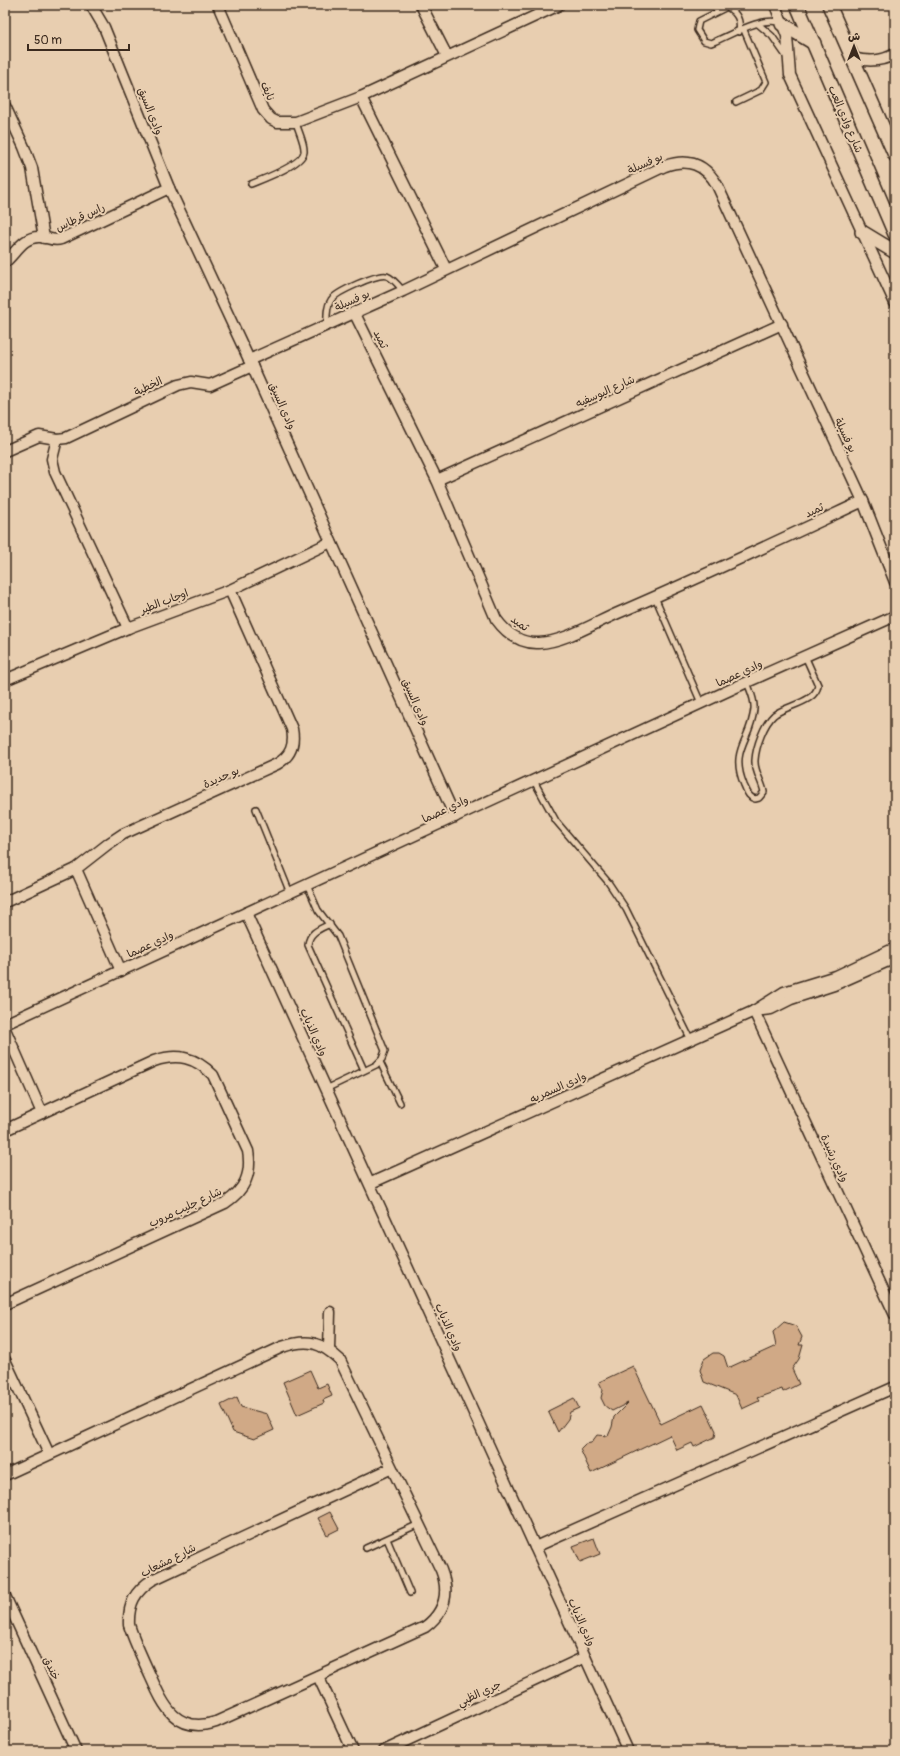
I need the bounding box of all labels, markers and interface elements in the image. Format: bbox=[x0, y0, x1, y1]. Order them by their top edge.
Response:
scale bar bbox=[28, 26, 129, 52]
north arrow bbox=[834, 26, 874, 66]
text: ش bbox=[848, 30, 860, 43]
text: 50 m bbox=[34, 33, 62, 48]
street label: نايف bbox=[258, 80, 277, 103]
street label: شارع وادي العب bbox=[824, 84, 866, 156]
street label: وادى السيق bbox=[134, 85, 166, 137]
street label: بو فسيلة bbox=[626, 150, 665, 178]
street label: راس قرطاس bbox=[54, 200, 107, 234]
street label: بو فسيلة bbox=[333, 287, 372, 315]
street label: ثميد bbox=[371, 328, 391, 351]
street label: شارع اليوسفيه bbox=[574, 373, 637, 412]
street label: الخطية bbox=[132, 374, 164, 399]
street label: وادى السيق bbox=[265, 381, 299, 432]
street label: بو فسيلة bbox=[831, 416, 859, 455]
street label: ثميد bbox=[803, 500, 826, 520]
street label: اوجاب الطير bbox=[137, 586, 190, 618]
street label: ثميد bbox=[508, 613, 532, 635]
street label: وادي عصما bbox=[714, 657, 765, 692]
street label: وادى السيق bbox=[398, 677, 432, 728]
street label: بو حديدة bbox=[201, 764, 242, 792]
street label: وادي عصما bbox=[420, 793, 471, 828]
street label: وادي عصما bbox=[125, 928, 176, 963]
street label: وادي الذياب bbox=[295, 1006, 330, 1059]
street label: وادى السمريه bbox=[528, 1069, 589, 1107]
street label: وادي رشيدة bbox=[816, 1132, 851, 1185]
street label: شارع جليب مروب bbox=[147, 1185, 225, 1232]
street label: وادي الذياب bbox=[430, 1301, 465, 1354]
street label: شارع مشعاب bbox=[138, 1541, 199, 1582]
street label: وادي الذياب bbox=[563, 1596, 598, 1649]
street label: خندق bbox=[41, 1654, 63, 1682]
street label: جري الظبي bbox=[455, 1678, 505, 1713]

